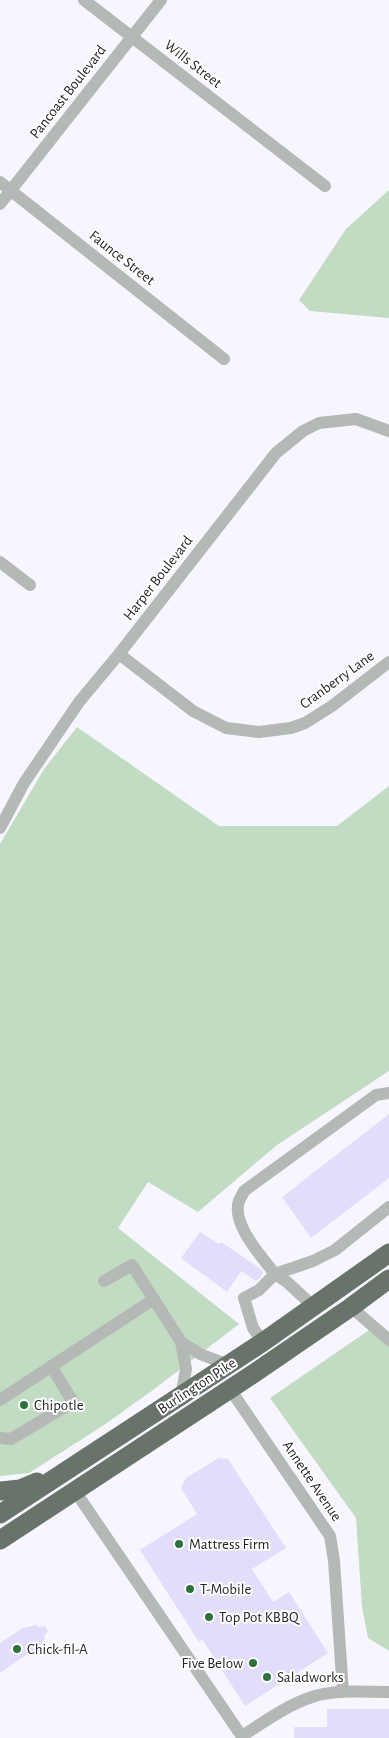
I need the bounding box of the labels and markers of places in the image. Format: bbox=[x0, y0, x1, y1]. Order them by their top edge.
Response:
place label: Chipotle bbox=[34, 1396, 84, 1414]
marker: Chipotle bbox=[18, 1399, 30, 1411]
place label: Mattress Firm bbox=[189, 1535, 269, 1553]
marker: Mattress Firm bbox=[173, 1538, 185, 1550]
place label: T-Mobile bbox=[200, 1580, 251, 1598]
marker: T-Mobile bbox=[184, 1583, 196, 1595]
place label: Top Pot KBBQ bbox=[219, 1608, 299, 1626]
marker: Top Pot KBBQ bbox=[203, 1611, 215, 1623]
place label: Chick-fil-A bbox=[27, 1640, 88, 1658]
marker: Chick-fil-A bbox=[11, 1643, 23, 1655]
place label: Five Below bbox=[182, 1654, 243, 1672]
marker: Five Below bbox=[247, 1657, 259, 1669]
place label: Saladworks bbox=[277, 1668, 343, 1686]
marker: Saladworks bbox=[261, 1671, 273, 1683]

